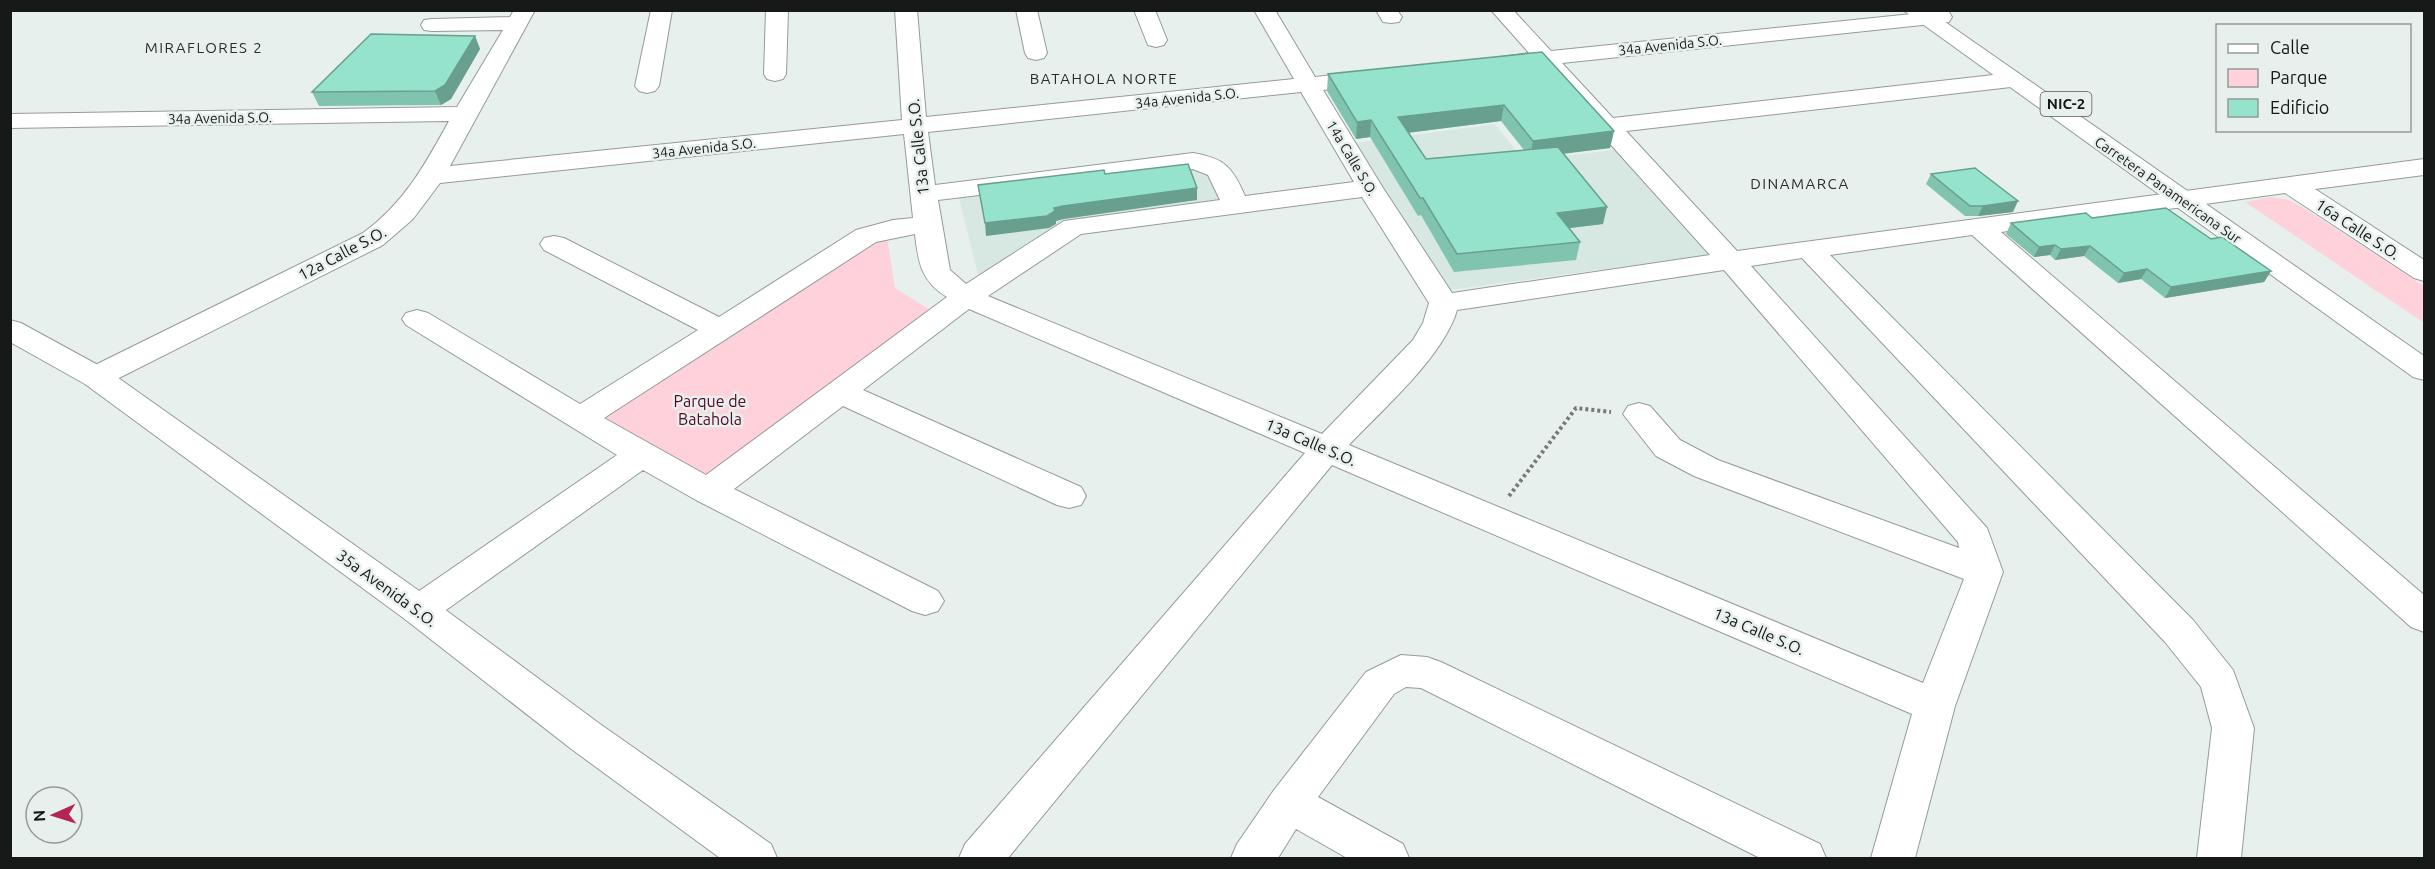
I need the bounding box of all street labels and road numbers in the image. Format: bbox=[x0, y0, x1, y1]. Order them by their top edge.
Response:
street label: 34a Avenida S.O. bbox=[1617, 32, 1723, 58]
street label: 34a Avenida S.O. bbox=[1134, 85, 1240, 111]
road number: NIC-2 bbox=[2040, 92, 2092, 116]
street label: 13a Calle S.O. bbox=[904, 98, 932, 196]
street label: 34a Avenida S.O. bbox=[168, 109, 272, 127]
street label: 14a Calle S.O. bbox=[1323, 117, 1381, 199]
street label: Carretera Panamericana Sur bbox=[2092, 133, 2245, 247]
street label: 34a Avenida S.O. bbox=[651, 135, 757, 161]
street label: 16a Calle S.O. bbox=[2312, 195, 2404, 263]
street label: 12a Calle S.O. bbox=[295, 222, 389, 284]
street label: 13a Calle S.O. bbox=[1263, 415, 1359, 469]
street label: 35a Avenida S.O. bbox=[334, 546, 440, 630]
street label: 13a Calle S.O. bbox=[1711, 604, 1807, 658]

